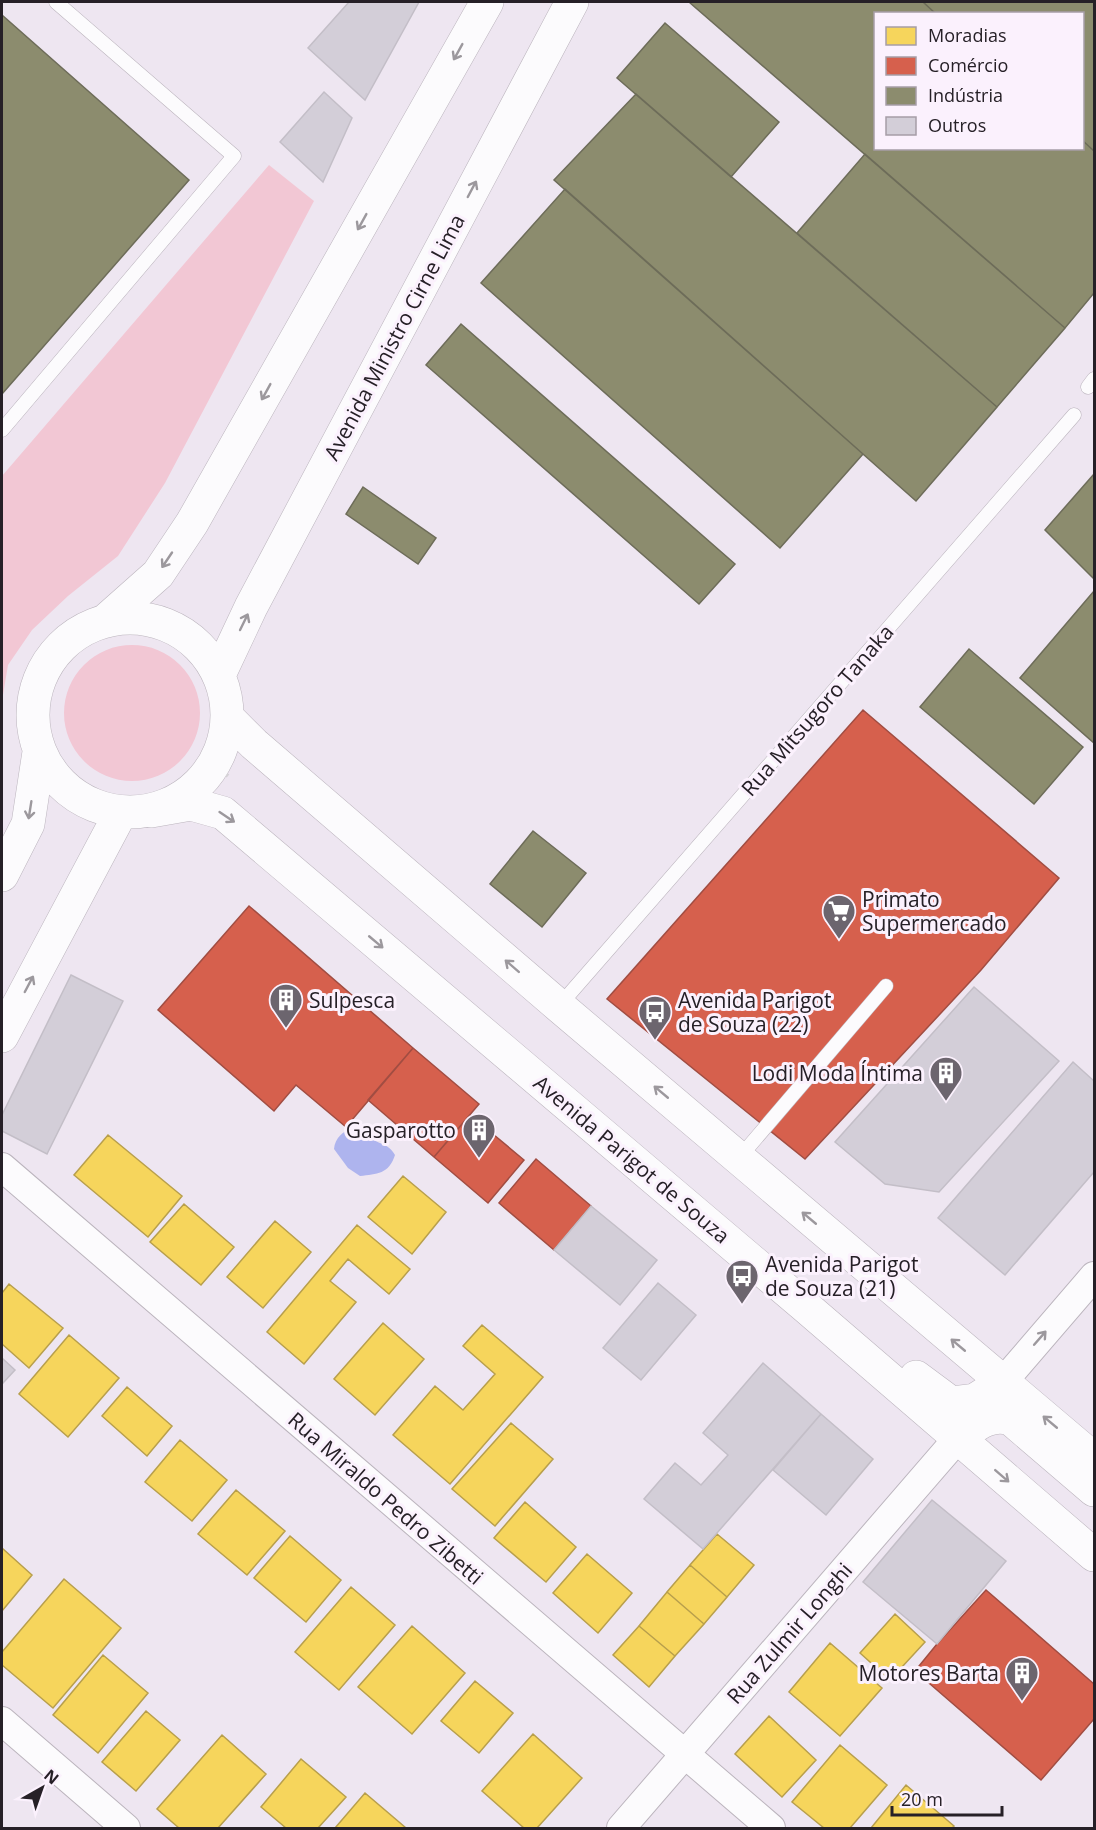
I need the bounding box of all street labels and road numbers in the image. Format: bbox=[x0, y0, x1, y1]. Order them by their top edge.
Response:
street label: Avenida Ministro Cirne Lima bbox=[317, 209, 471, 465]
street label: Rua Mitsugoro Tanaka bbox=[735, 618, 899, 802]
street label: Avenida Parigot de Souza bbox=[528, 1069, 736, 1249]
street label: Rua Miraldo Pedro Zibetti bbox=[283, 1405, 489, 1591]
street label: Rua Zulmir Longhi bbox=[720, 1557, 858, 1709]

